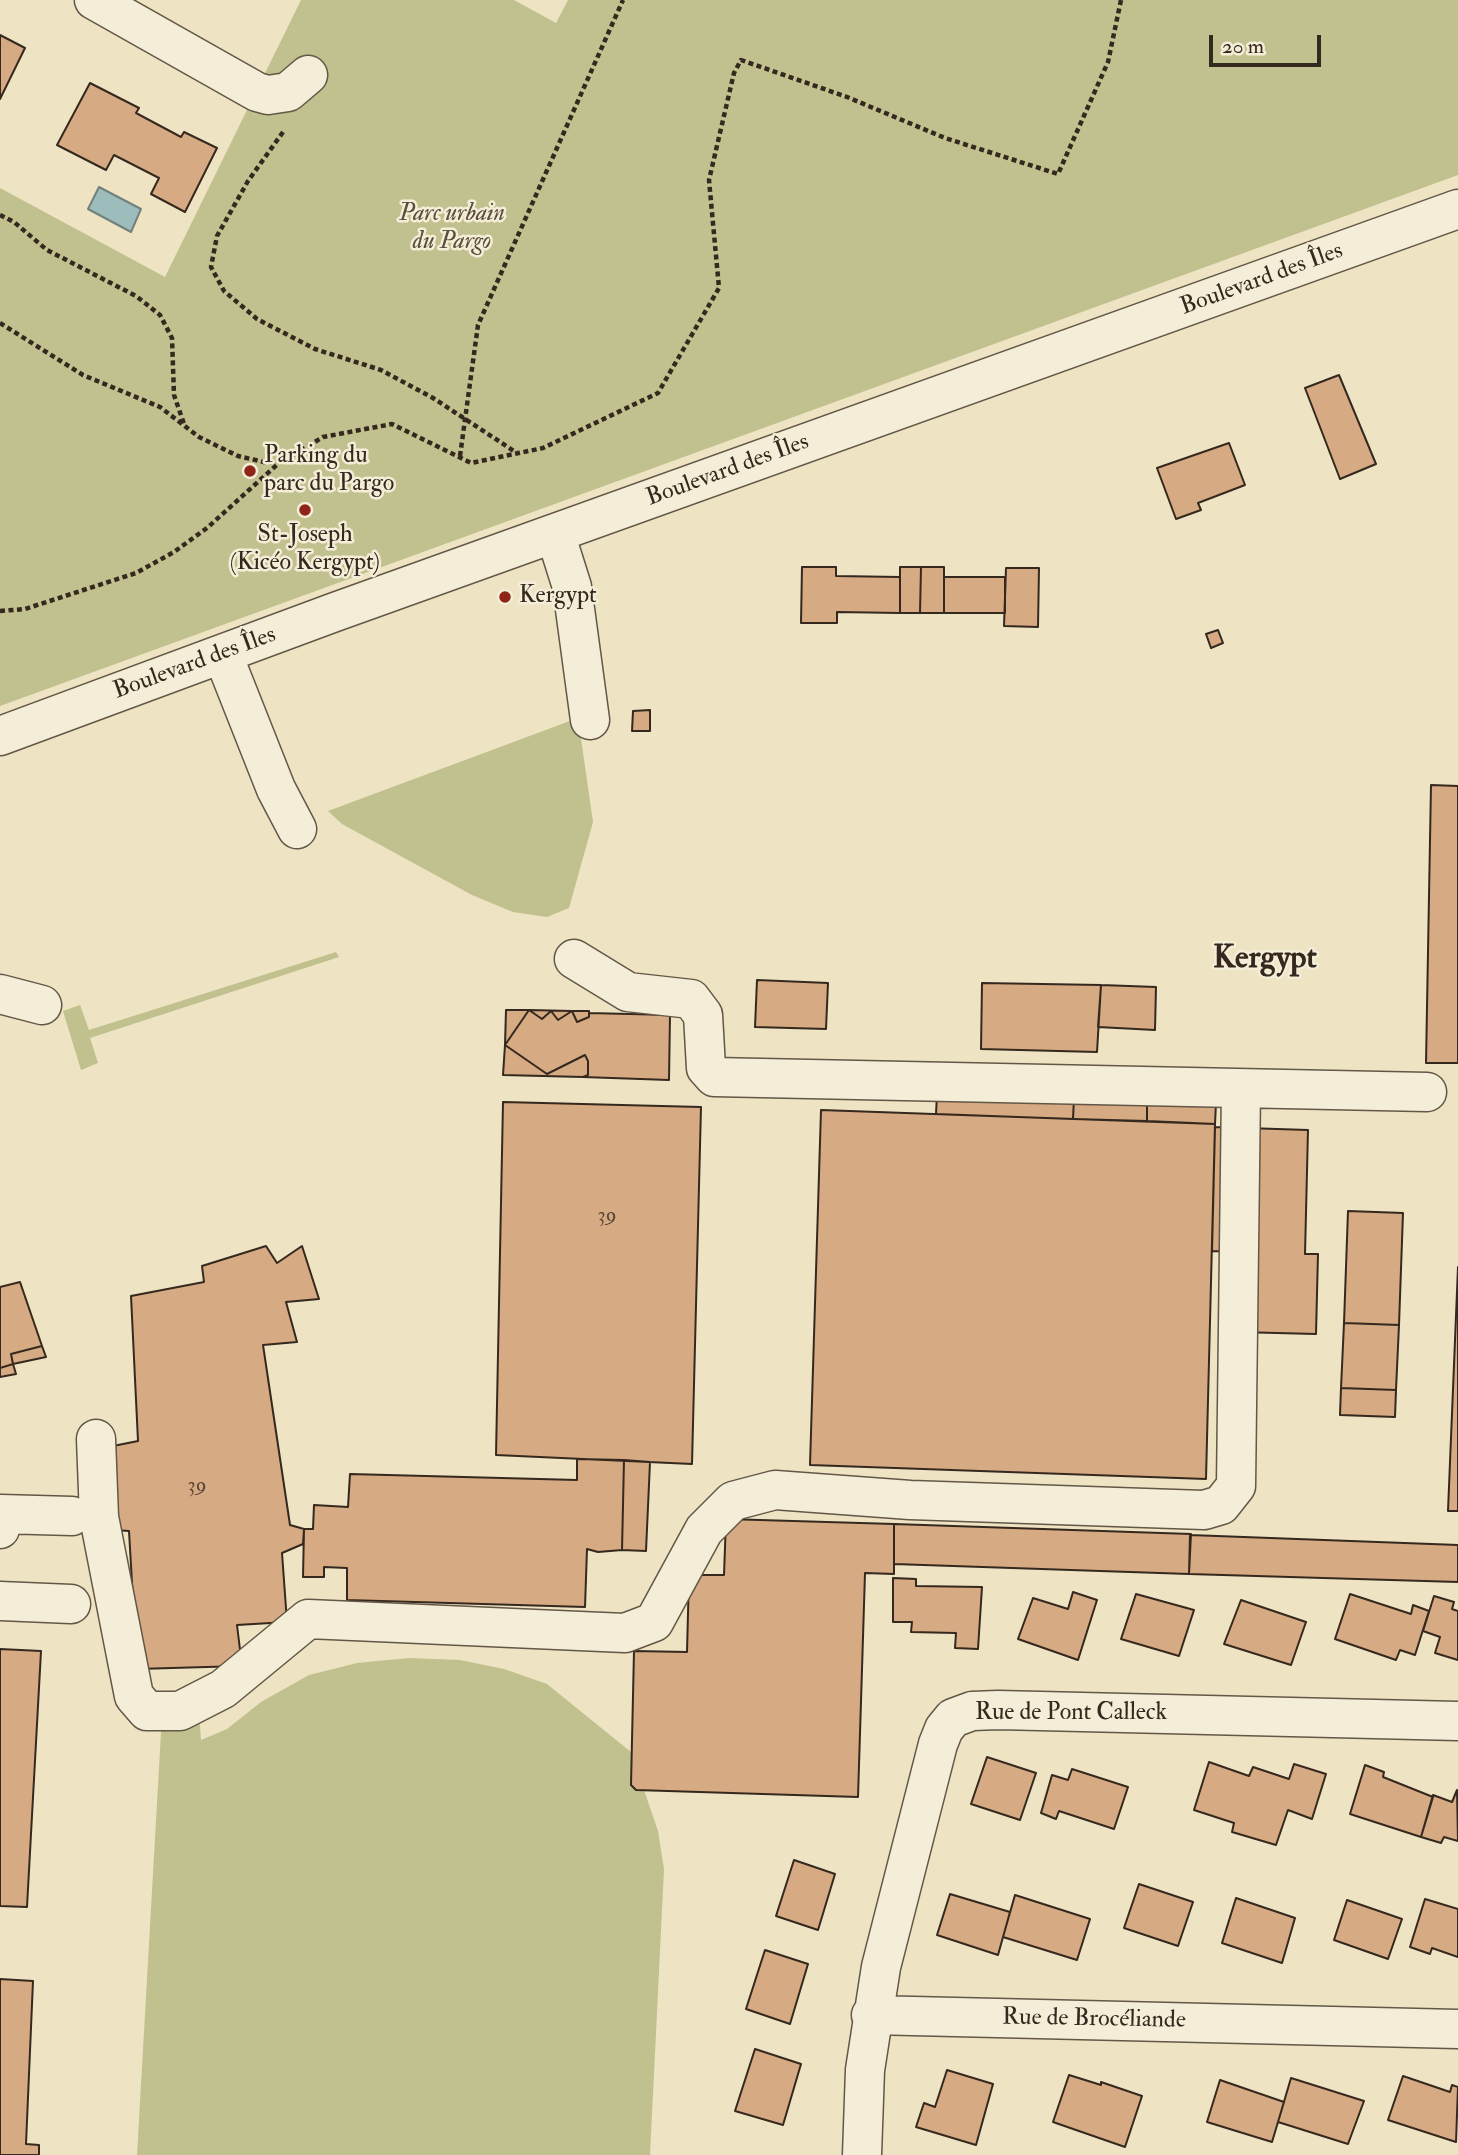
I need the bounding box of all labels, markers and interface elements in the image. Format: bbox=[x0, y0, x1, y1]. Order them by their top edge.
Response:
scale bar bbox=[1213, 21, 1325, 65]
text: 20 m bbox=[1222, 33, 1264, 60]
park label: Parc urbain du Pargo bbox=[399, 201, 505, 257]
street label: Boulevard des Îles bbox=[1177, 237, 1347, 323]
street label: Boulevard des Îles bbox=[643, 428, 813, 514]
place label: Parking du parc du Pargo bbox=[264, 443, 394, 499]
marker: Parking du parc du Pargo bbox=[242, 463, 258, 479]
marker: St-Joseph (Kicéo Kergypt) bbox=[297, 502, 313, 518]
place label: St-Joseph (Kicéo Kergypt) bbox=[230, 522, 380, 578]
place label: Kergypt bbox=[519, 583, 597, 611]
marker: Kergypt bbox=[497, 589, 513, 605]
street label: Boulevard des Îles bbox=[110, 621, 280, 707]
district label: Kergypt bbox=[1213, 941, 1317, 979]
house number: 39 bbox=[598, 1203, 616, 1229]
house number: 39 bbox=[188, 1473, 206, 1499]
street label: Rue de Pont Calleck bbox=[975, 1700, 1167, 1728]
street label: Rue de Brocéliande bbox=[1002, 2004, 1186, 2036]

